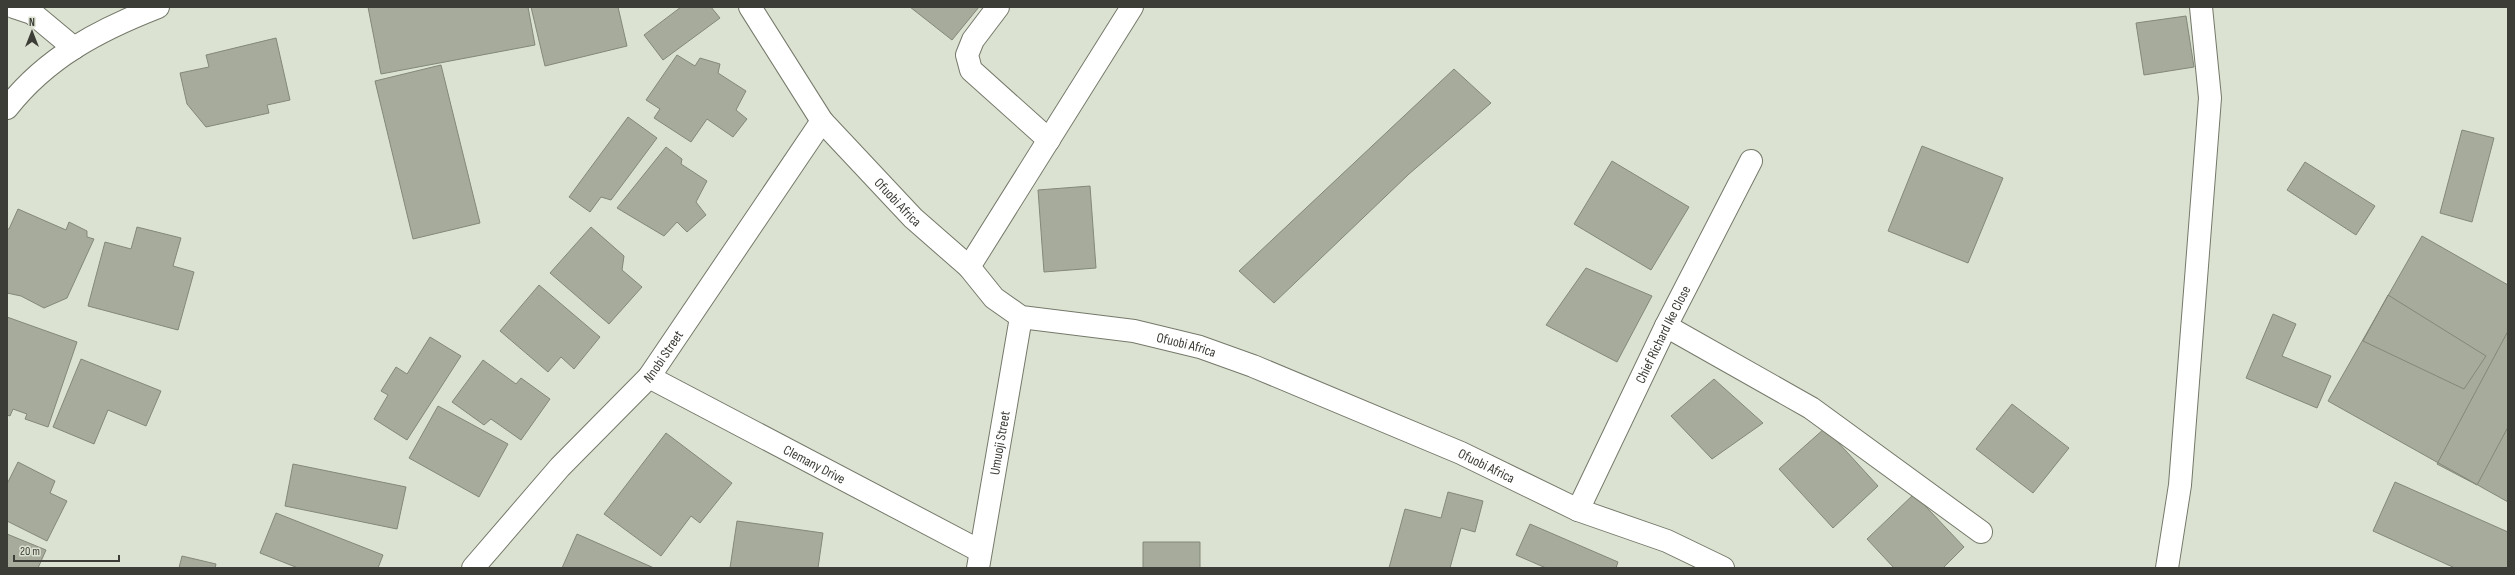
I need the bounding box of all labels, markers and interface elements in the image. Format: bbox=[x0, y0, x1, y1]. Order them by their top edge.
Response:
north arrow bbox=[12, 12, 52, 52]
text: N bbox=[29, 16, 35, 29]
street label: Ofuobi Africa bbox=[871, 174, 925, 230]
street label: Chief Richard Ike Close bbox=[1632, 283, 1694, 386]
street label: Nnobi Street bbox=[640, 327, 687, 387]
street label: Ofuobi Africa bbox=[1155, 329, 1218, 361]
street label: Umuoji Street bbox=[986, 410, 1014, 476]
street label: Clemany Drive bbox=[780, 441, 848, 488]
street label: Ofuobi Africa bbox=[1455, 445, 1517, 487]
scale bar bbox=[14, 537, 119, 563]
text: 20 m bbox=[20, 544, 40, 559]

